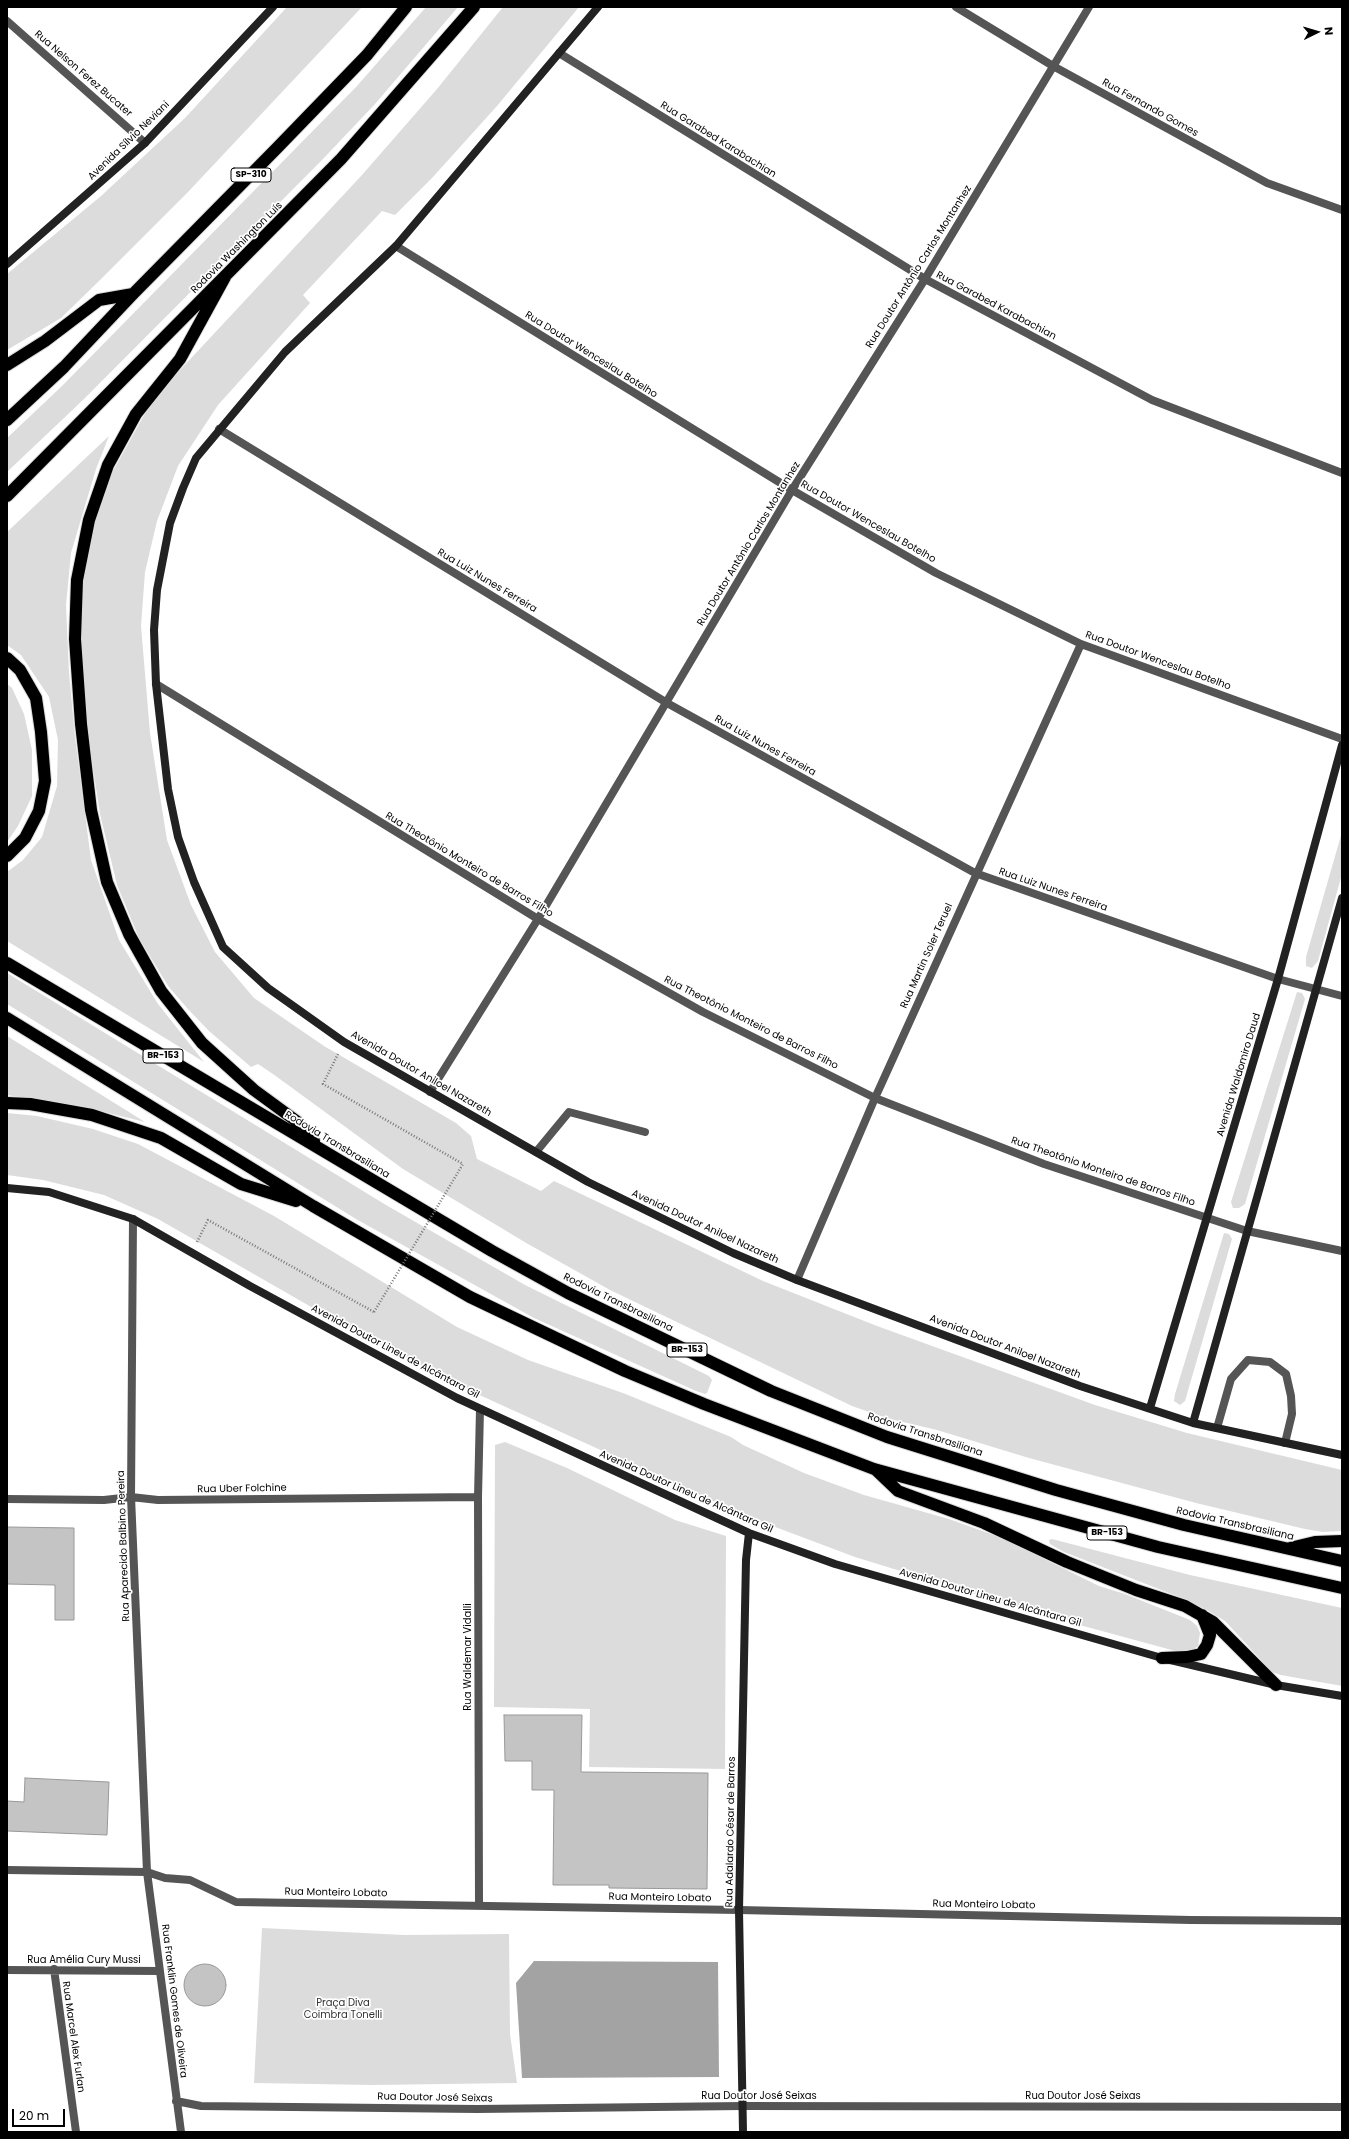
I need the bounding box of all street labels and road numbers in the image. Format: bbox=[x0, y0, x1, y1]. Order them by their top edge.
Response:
street label: Rua Nelson Ferez Bucater bbox=[32, 28, 134, 120]
street label: Rua Fernando Gomes bbox=[1100, 77, 1200, 139]
street label: Avenida Sílvio Neviani bbox=[86, 99, 172, 183]
street label: Rua Garabed Karabachian bbox=[658, 99, 778, 181]
road number: SP-310 bbox=[231, 168, 271, 182]
street label: Rua Doutor Antônio Carlos Montanhez bbox=[864, 183, 974, 351]
street label: Rodovia Washington Luís bbox=[189, 200, 285, 296]
street label: Rua Garabed Karabachian bbox=[934, 269, 1058, 343]
street label: Rua Doutor Wenceslau Botelho bbox=[523, 309, 659, 401]
street label: Rua Doutor Antônio Carlos Montanhez bbox=[695, 460, 803, 628]
street label: Rua Doutor Wenceslau Botelho bbox=[798, 478, 938, 566]
street label: Rua Luiz Nunes Ferreira bbox=[435, 546, 539, 616]
street label: Rua Doutor Wenceslau Botelho bbox=[1084, 629, 1232, 693]
street label: Rua Luiz Nunes Ferreira bbox=[712, 713, 818, 779]
street label: Rua Theotônio Monteiro de Barros Filho bbox=[383, 810, 555, 920]
street label: Rua Luiz Nunes Ferreira bbox=[997, 866, 1109, 914]
street label: Rua Martin Soler Teruel bbox=[898, 902, 956, 1010]
street label: Rua Theotônio Monteiro de Barros Filho bbox=[662, 974, 840, 1072]
street label: Avenida Waldomiro Daud bbox=[1215, 1012, 1263, 1138]
street label: Avenida Doutor Aniloel Nazareth bbox=[348, 1029, 494, 1119]
road number: BR-153 bbox=[143, 1049, 183, 1063]
street label: Rodovia Transbrasiliana bbox=[282, 1109, 392, 1181]
street label: Rua Theotônio Monteiro de Barros Filho bbox=[1009, 1135, 1197, 1209]
street label: Avenida Doutor Aniloel Nazareth bbox=[630, 1188, 780, 1266]
street label: Rodovia Transbrasiliana bbox=[561, 1271, 675, 1335]
street label: Avenida Doutor Lineu de Alcântara Gil bbox=[309, 1302, 481, 1402]
street label: Avenida Doutor Aniloel Nazareth bbox=[928, 1313, 1082, 1381]
road number: BR-153 bbox=[667, 1343, 707, 1357]
street label: Rodovia Transbrasiliana bbox=[866, 1411, 984, 1459]
street label: Avenida Doutor Lineu de Alcântara Gil bbox=[597, 1448, 775, 1536]
street label: Rua Aparecido Balbino Pereira bbox=[115, 1470, 133, 1622]
street label: Rua Uber Folchine bbox=[197, 1482, 287, 1496]
street label: Rodovia Transbrasiliana bbox=[1175, 1505, 1295, 1543]
road number: BR-153 bbox=[1087, 1526, 1127, 1540]
street label: Avenida Doutor Lineu de Alcântara Gil bbox=[898, 1566, 1082, 1630]
street label: Rua Waldemar Vidalli bbox=[462, 1603, 474, 1711]
street label: Rua Adalardo César de Barros bbox=[724, 1756, 738, 1908]
street label: Rua Monteiro Lobato bbox=[285, 1886, 387, 1900]
street label: Rua Monteiro Lobato bbox=[609, 1891, 711, 1905]
street label: Rua Monteiro Lobato bbox=[933, 1898, 1035, 1912]
street label: Rua Franklin Gomes de Oliveira bbox=[159, 1923, 189, 2079]
street label: Rua Amélia Cury Mussi bbox=[27, 1954, 141, 1966]
street label: Rua Marcel Alex Furlan bbox=[59, 1981, 87, 2093]
street label: Rua Doutor José Seixas bbox=[701, 2090, 817, 2102]
street label: Rua Doutor José Seixas bbox=[1025, 2090, 1141, 2102]
street label: Rua Doutor José Seixas bbox=[377, 2091, 493, 2105]

